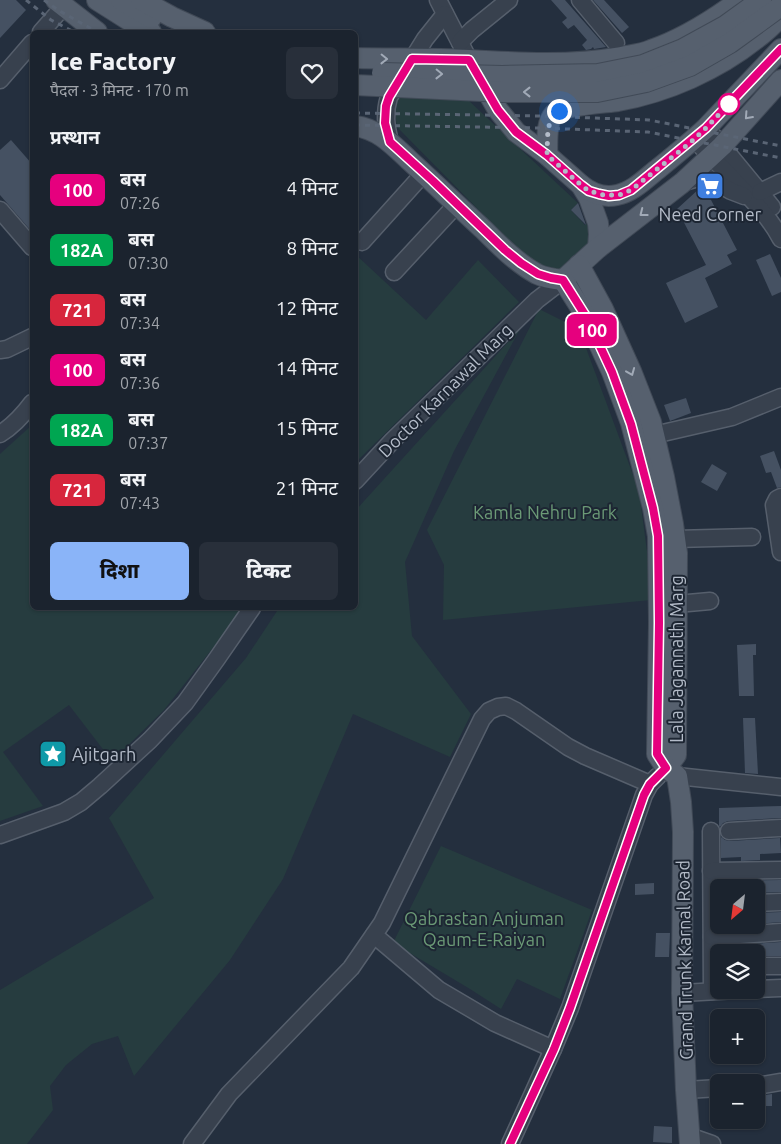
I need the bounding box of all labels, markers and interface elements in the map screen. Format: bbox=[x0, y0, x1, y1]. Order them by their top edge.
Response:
button: heart bbox=[286, 47, 338, 99]
text: Ice Factory bbox=[50, 48, 176, 75]
one-way arrow bbox=[380, 54, 388, 64]
one-way arrow bbox=[435, 69, 443, 79]
text: पैदल · 3 मिनट · 170 m bbox=[50, 81, 189, 99]
one-way arrow bbox=[523, 87, 530, 97]
unlabelled marker bbox=[718, 93, 740, 115]
your location bbox=[547, 99, 572, 124]
one-way arrow bbox=[745, 110, 754, 119]
text: प्रस्थान bbox=[50, 126, 100, 148]
text: बस bbox=[120, 168, 146, 190]
supermarket icon: Need Corner bbox=[695, 171, 725, 201]
text: 4 मिनट bbox=[287, 177, 338, 199]
text: 100 bbox=[62, 180, 93, 200]
text: 07:26 bbox=[120, 194, 160, 212]
place label: Need Corner bbox=[659, 204, 762, 224]
one-way arrow bbox=[640, 208, 649, 216]
text: बस bbox=[128, 228, 154, 250]
text: 8 मिनट bbox=[287, 237, 338, 259]
text: 182A bbox=[60, 240, 103, 260]
text: 07:30 bbox=[128, 254, 168, 272]
text: बस bbox=[120, 288, 146, 310]
text: 12 मिनट bbox=[276, 297, 338, 319]
text: 721 bbox=[62, 300, 93, 320]
text: 07:34 bbox=[120, 314, 160, 332]
line badge: 100 bbox=[563, 314, 621, 346]
street label: Doctor Karnawal Marg bbox=[374, 319, 516, 461]
text: 100 bbox=[577, 320, 607, 340]
text: बस bbox=[120, 348, 146, 370]
text: 14 मिनट bbox=[276, 357, 338, 379]
text: 100 bbox=[62, 360, 93, 380]
one-way arrow bbox=[625, 367, 636, 376]
text: 07:36 bbox=[120, 374, 160, 392]
text: बस bbox=[128, 408, 154, 430]
text: 15 मिनट bbox=[276, 417, 338, 439]
text: 182A bbox=[60, 420, 103, 440]
text: 07:37 bbox=[128, 434, 168, 452]
text: बस bbox=[120, 468, 146, 490]
text: 21 मिनट bbox=[276, 477, 338, 499]
text: 721 bbox=[62, 480, 93, 500]
text: 07:43 bbox=[120, 494, 160, 512]
park label: Kamla Nehru Park bbox=[473, 502, 617, 522]
button: दिशा bbox=[50, 542, 189, 600]
button: टिकट bbox=[199, 542, 338, 600]
street label: Lala Jagannath Marg bbox=[666, 575, 686, 743]
place icon: Ajitgarh bbox=[38, 739, 68, 769]
place label: Ajitgarh bbox=[72, 744, 136, 764]
street label: Grand Trunk Karnal Road bbox=[672, 860, 696, 1060]
north arrow bbox=[710, 879, 765, 934]
map controls bbox=[710, 879, 765, 1129]
park label: Qabrastan Anjuman Qaum-E-Raiyan bbox=[404, 908, 564, 950]
button: layers bbox=[710, 944, 765, 999]
button: + bbox=[710, 1009, 765, 1064]
button: − bbox=[710, 1074, 765, 1129]

